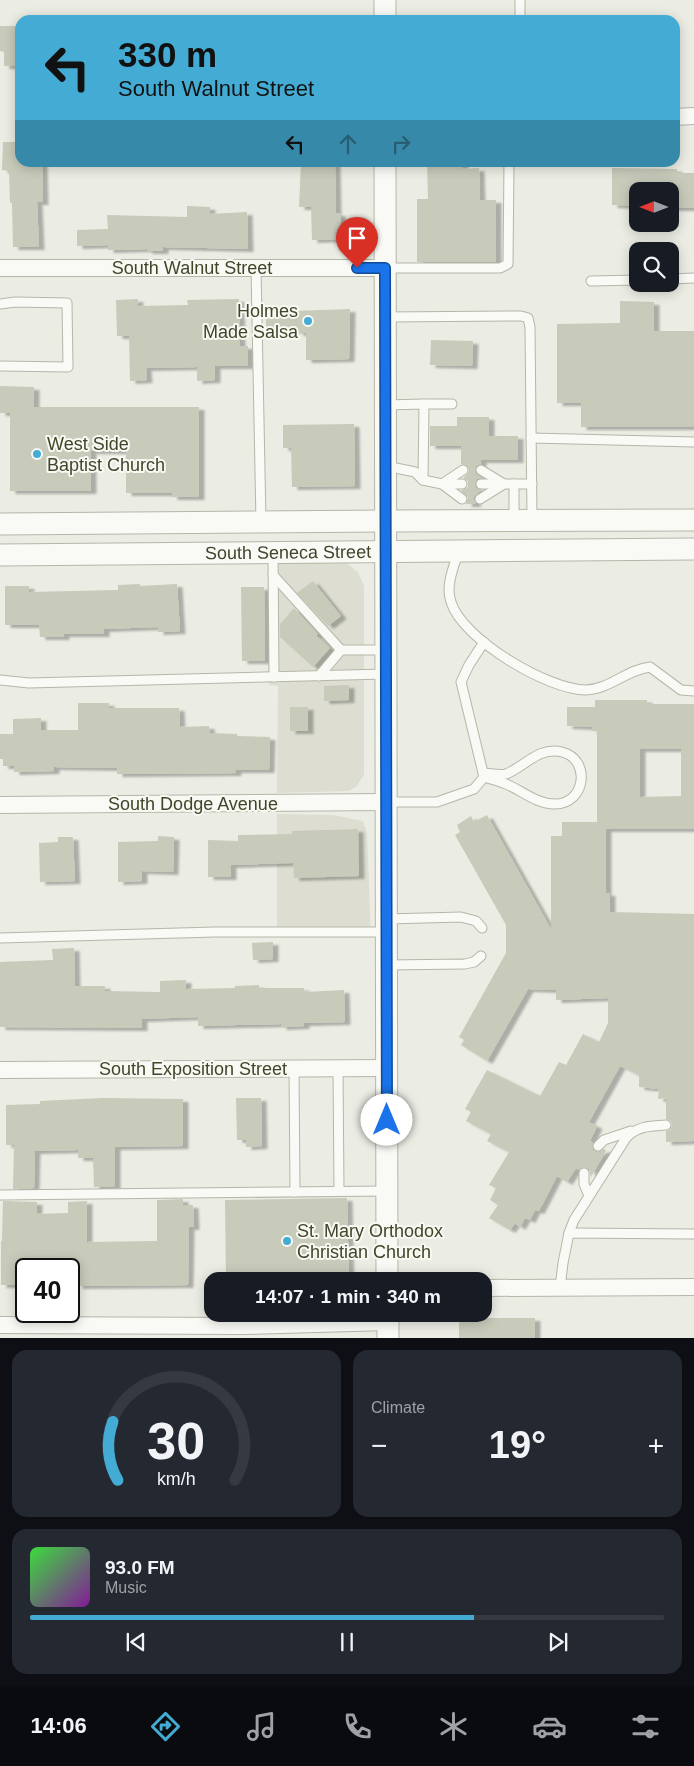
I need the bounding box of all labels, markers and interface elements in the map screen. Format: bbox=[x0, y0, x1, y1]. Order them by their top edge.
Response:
icon: left bbox=[35, 35, 100, 100]
text: 330 m bbox=[118, 35, 217, 74]
text: South Walnut Street bbox=[118, 76, 314, 101]
icon: left bbox=[281, 130, 309, 158]
icon: ahead bbox=[334, 130, 362, 158]
icon: right bbox=[387, 130, 415, 158]
north arrow bbox=[629, 182, 679, 232]
map controls bbox=[629, 182, 679, 292]
pin bbox=[336, 217, 378, 268]
icon: arrive bbox=[343, 224, 371, 252]
button: search bbox=[629, 242, 679, 292]
street label: South Walnut Street bbox=[112, 258, 272, 278]
place label: Holmes Made Salsa bbox=[203, 301, 299, 342]
marker: Holmes Made Salsa bbox=[302, 315, 314, 327]
place label: West Side Baptist Church bbox=[47, 434, 165, 475]
marker: West Side Baptist Church bbox=[31, 448, 43, 460]
street label: South Seneca Street bbox=[205, 542, 371, 563]
street label: South Dodge Avenue bbox=[108, 794, 278, 814]
street label: South Exposition Street bbox=[99, 1059, 287, 1079]
position arrow bbox=[360, 1093, 412, 1145]
place label: St. Mary Orthodox Christian Church bbox=[297, 1221, 443, 1262]
marker: St. Mary Orthodox Christian Church bbox=[281, 1235, 293, 1247]
speed limit sign: 40 bbox=[15, 1258, 80, 1323]
text: 14:07 · 1 min · 340 m bbox=[255, 1286, 441, 1307]
text: Climate bbox=[371, 1399, 425, 1416]
text: 30 bbox=[148, 1412, 205, 1470]
text: 19° bbox=[489, 1424, 546, 1466]
text: − bbox=[371, 1430, 387, 1461]
text: + bbox=[648, 1430, 664, 1461]
text: km/h bbox=[157, 1469, 196, 1489]
text: 93.0 FM bbox=[105, 1557, 175, 1578]
text: Music bbox=[105, 1579, 147, 1596]
icon: previous bbox=[122, 1628, 150, 1656]
icon: pause bbox=[333, 1628, 361, 1656]
icon: next bbox=[544, 1628, 572, 1656]
icon: directions bbox=[148, 1709, 183, 1744]
icon: music bbox=[244, 1709, 279, 1744]
icon: phone bbox=[340, 1709, 375, 1744]
icon: climate bbox=[436, 1709, 471, 1744]
icon: car bbox=[532, 1709, 567, 1744]
icon: filters bbox=[628, 1709, 663, 1744]
text: 14:06 bbox=[31, 1713, 87, 1738]

